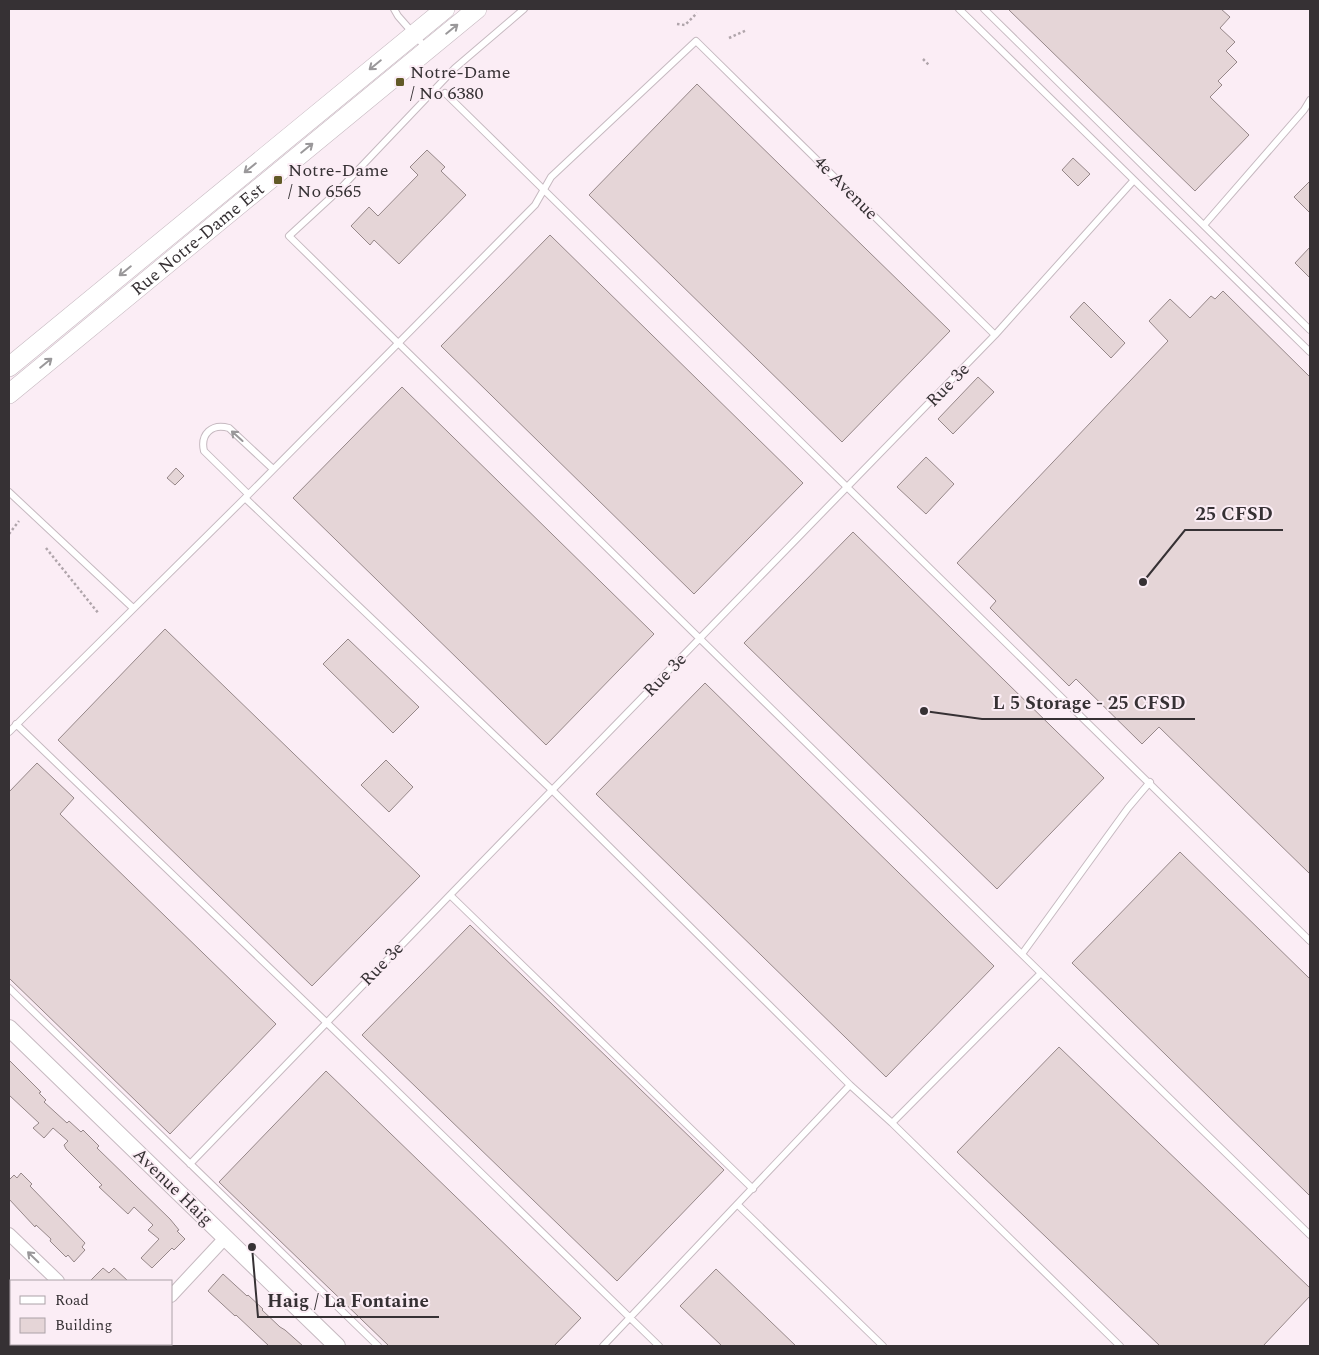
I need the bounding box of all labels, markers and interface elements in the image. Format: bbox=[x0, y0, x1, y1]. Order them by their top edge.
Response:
one-way arrow bbox=[445, 24, 458, 35]
one-way arrow bbox=[369, 59, 382, 70]
place label: Notre-Dame / No 6380 bbox=[410, 59, 510, 107]
marker: Notre-Dame / No 6380 bbox=[394, 76, 406, 88]
one-way arrow bbox=[300, 143, 313, 154]
street label: 4e Avenue bbox=[808, 150, 884, 226]
place label: Notre-Dame / No 6565 bbox=[288, 157, 388, 205]
one-way arrow bbox=[244, 162, 257, 173]
marker: Notre-Dame / No 6565 bbox=[272, 174, 284, 186]
street label: Rue Notre-Dame Est bbox=[125, 176, 270, 302]
one-way arrow bbox=[118, 266, 131, 277]
one-way arrow bbox=[40, 357, 53, 368]
street label: Rue 3e bbox=[920, 357, 976, 413]
one-way arrow bbox=[231, 430, 244, 442]
callout: 25 CFSD bbox=[1185, 496, 1283, 530]
text: 25 CFSD bbox=[1195, 500, 1273, 529]
street label: Rue 3e bbox=[637, 647, 693, 703]
callout: L 5 Storage - 25 CFSD bbox=[982, 685, 1195, 719]
text: L 5 Storage - 25 CFSD bbox=[993, 689, 1185, 718]
street label: Rue 3e bbox=[354, 936, 410, 992]
street label: Avenue Haig bbox=[127, 1142, 219, 1232]
one-way arrow bbox=[27, 1251, 40, 1263]
legend bbox=[10, 1280, 172, 1345]
callout: Haig / La Fontaine bbox=[258, 1283, 439, 1317]
text: Haig / La Fontaine bbox=[267, 1287, 429, 1316]
text: Road bbox=[55, 1289, 89, 1312]
text: Building bbox=[55, 1314, 112, 1337]

